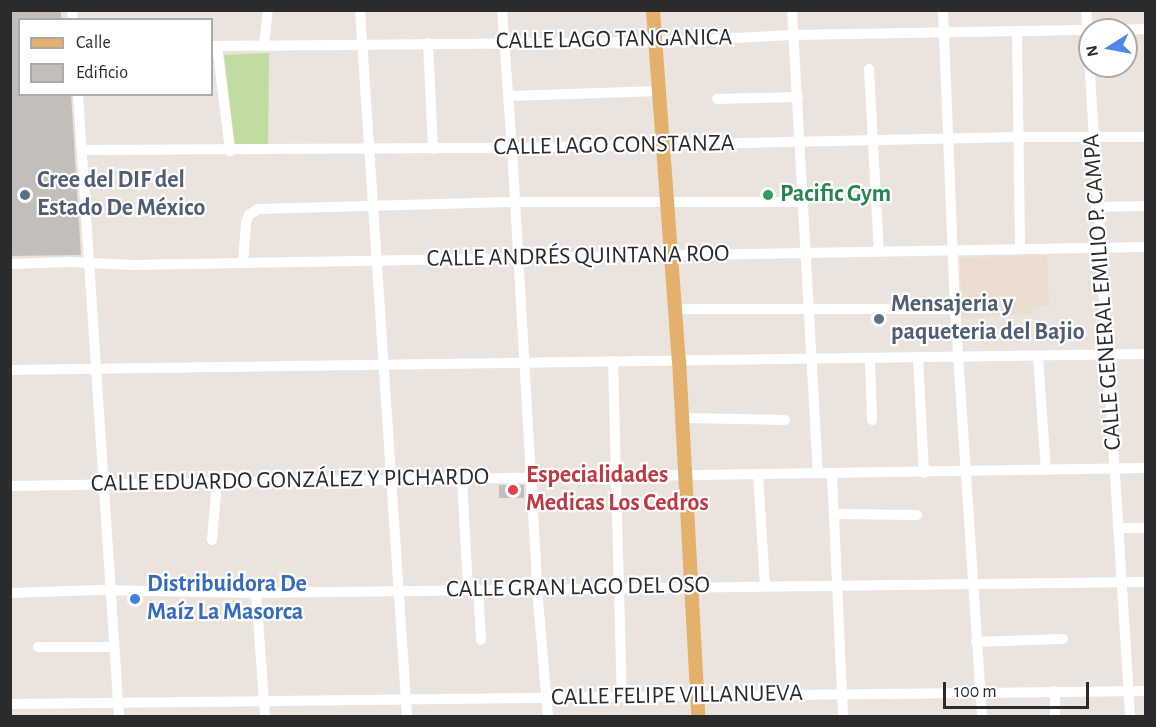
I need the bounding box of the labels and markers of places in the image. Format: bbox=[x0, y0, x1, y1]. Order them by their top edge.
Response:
place label: Cree del DIF del Estado De México bbox=[37, 167, 205, 223]
place label: Pacific Gym bbox=[780, 181, 891, 209]
marker: Cree del DIF del Estado De México bbox=[18, 188, 32, 202]
marker: Pacific Gym bbox=[761, 188, 775, 202]
place label: Mensajeria y paqueteria del Bajio bbox=[891, 291, 1085, 347]
marker: Mensajeria y paqueteria del Bajio bbox=[872, 312, 886, 326]
place label: Especialidades Medicas Los Cedros bbox=[526, 462, 709, 518]
marker: Especialidades Medicas Los Cedros bbox=[504, 481, 522, 499]
place label: Distribuidora De Maíz La Masorca bbox=[147, 571, 307, 627]
marker: Distribuidora De Maíz La Masorca bbox=[128, 592, 142, 606]

